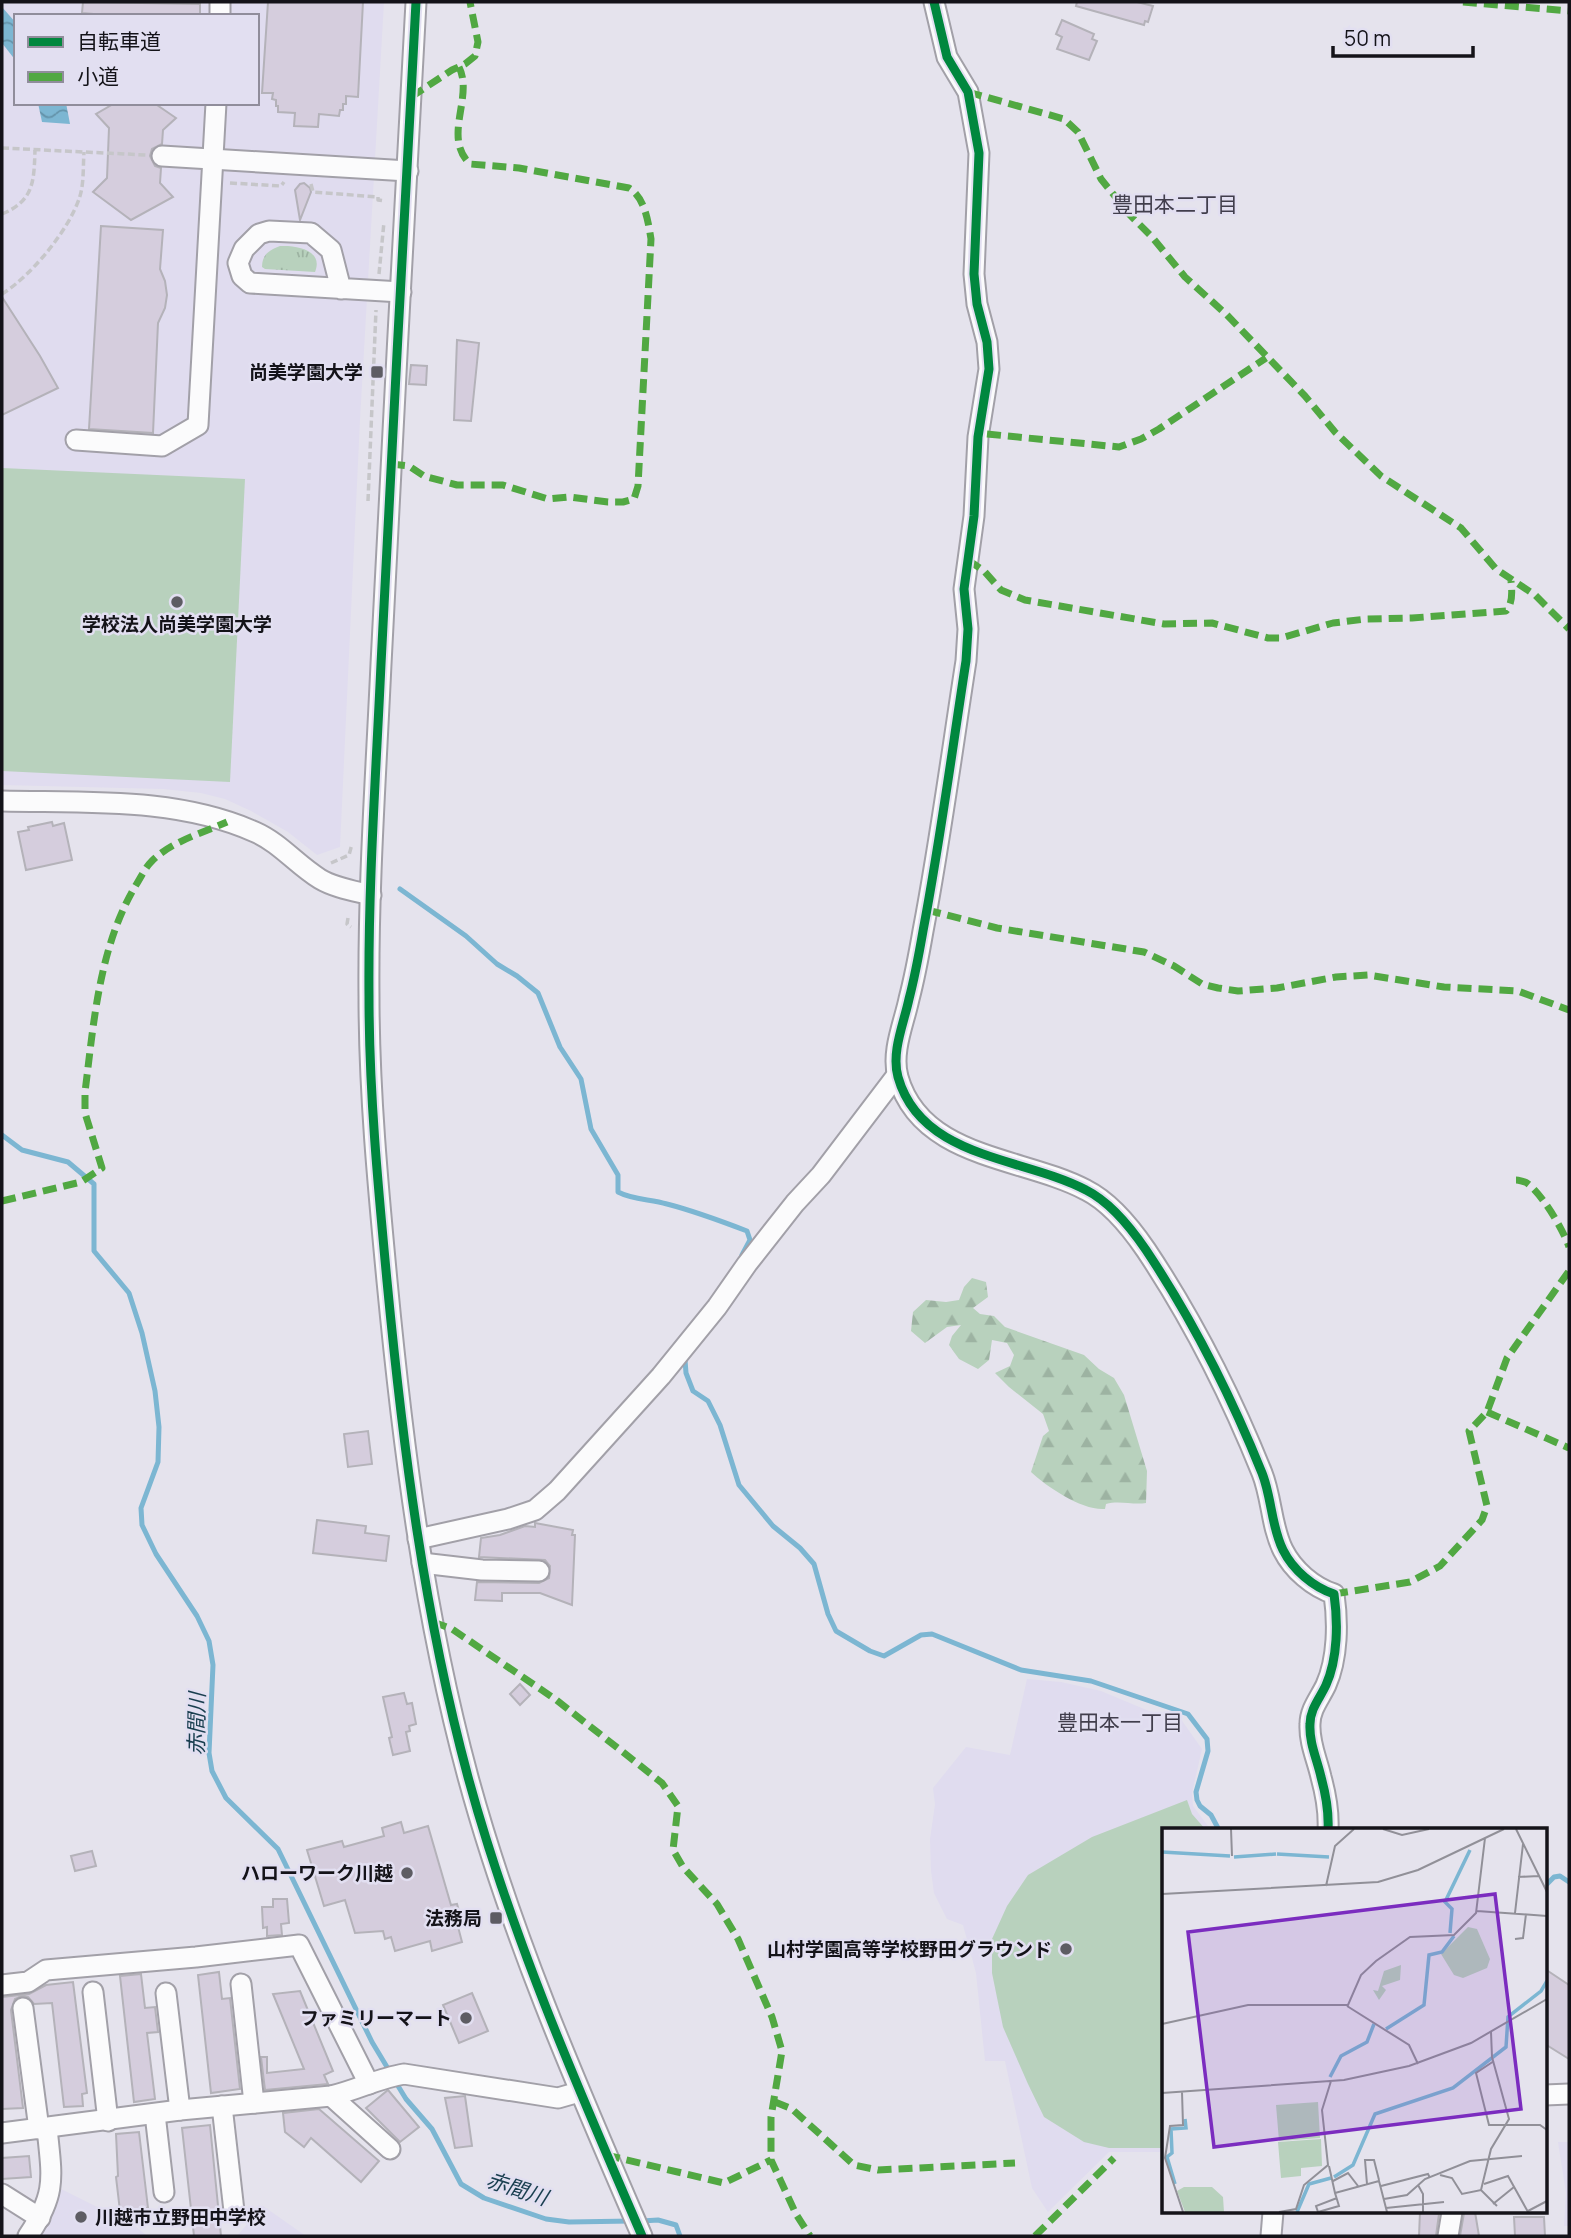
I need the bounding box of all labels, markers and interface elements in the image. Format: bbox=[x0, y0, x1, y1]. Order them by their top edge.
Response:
legend bbox=[14, 14, 259, 105]
scale bar bbox=[1333, 14, 1473, 58]
text: 50 m bbox=[1344, 24, 1391, 52]
text: 自転車道 bbox=[77, 27, 161, 55]
text: 小道 bbox=[77, 62, 119, 90]
district label: 豊田本二丁目 bbox=[1112, 190, 1238, 218]
place label: 尚美学園大学 bbox=[249, 359, 363, 385]
marker: 尚美学園大学 bbox=[369, 364, 385, 380]
marker: 学校法人尚美学園大学 bbox=[169, 594, 185, 610]
place label: 学校法人尚美学園大学 bbox=[82, 611, 272, 637]
water label: 赤間川 bbox=[181, 1690, 211, 1756]
district label: 豊田本一丁目 bbox=[1057, 1708, 1183, 1736]
inset map bbox=[1162, 1828, 1546, 2214]
place label: ハローワーク川越 bbox=[241, 1860, 393, 1886]
marker: ハローワーク川越 bbox=[399, 1865, 415, 1881]
place label: 法務局 bbox=[425, 1905, 482, 1931]
marker: 法務局 bbox=[488, 1910, 504, 1926]
place label: 山村学園高等学校野田グラウンド bbox=[767, 1936, 1052, 1962]
marker: 山村学園高等学校野田グラウンド bbox=[1058, 1941, 1074, 1957]
place label: ファミリーマート bbox=[300, 2005, 452, 2031]
marker: ファミリーマート bbox=[458, 2010, 474, 2026]
water label: 赤間川 bbox=[483, 2165, 553, 2212]
place label: 川越市立野田中学校 bbox=[95, 2204, 266, 2230]
marker: 川越市立野田中学校 bbox=[73, 2209, 89, 2225]

